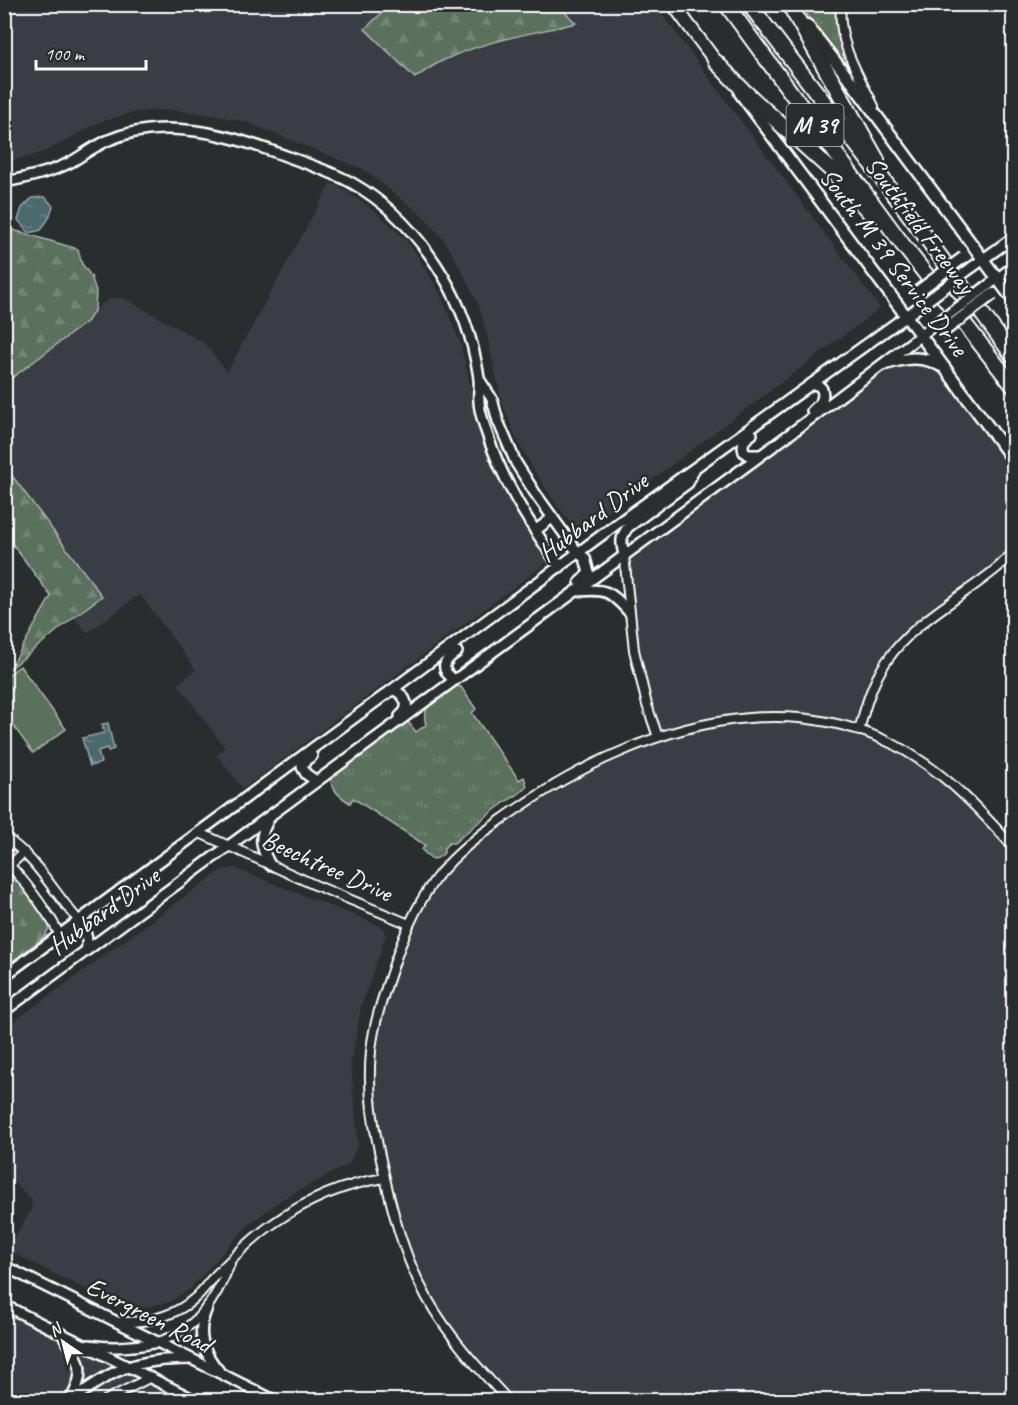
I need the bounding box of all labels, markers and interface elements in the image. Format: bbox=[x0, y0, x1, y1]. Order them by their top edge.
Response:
scale bar bbox=[36, 33, 146, 71]
text: 100 m bbox=[45, 43, 86, 65]
road number: M 39 bbox=[786, 104, 844, 146]
street label: Southfield Freeway bbox=[858, 150, 984, 302]
street label: South M 39 Service Drive bbox=[812, 161, 976, 364]
street label: Hubbard Drive bbox=[531, 463, 657, 569]
street label: Beechtree Drive bbox=[257, 823, 399, 910]
street label: Hubbard Drive bbox=[42, 858, 168, 962]
street label: Evergreen Road bbox=[81, 1269, 221, 1362]
north arrow bbox=[33, 1312, 93, 1372]
text: N bbox=[45, 1318, 67, 1342]

